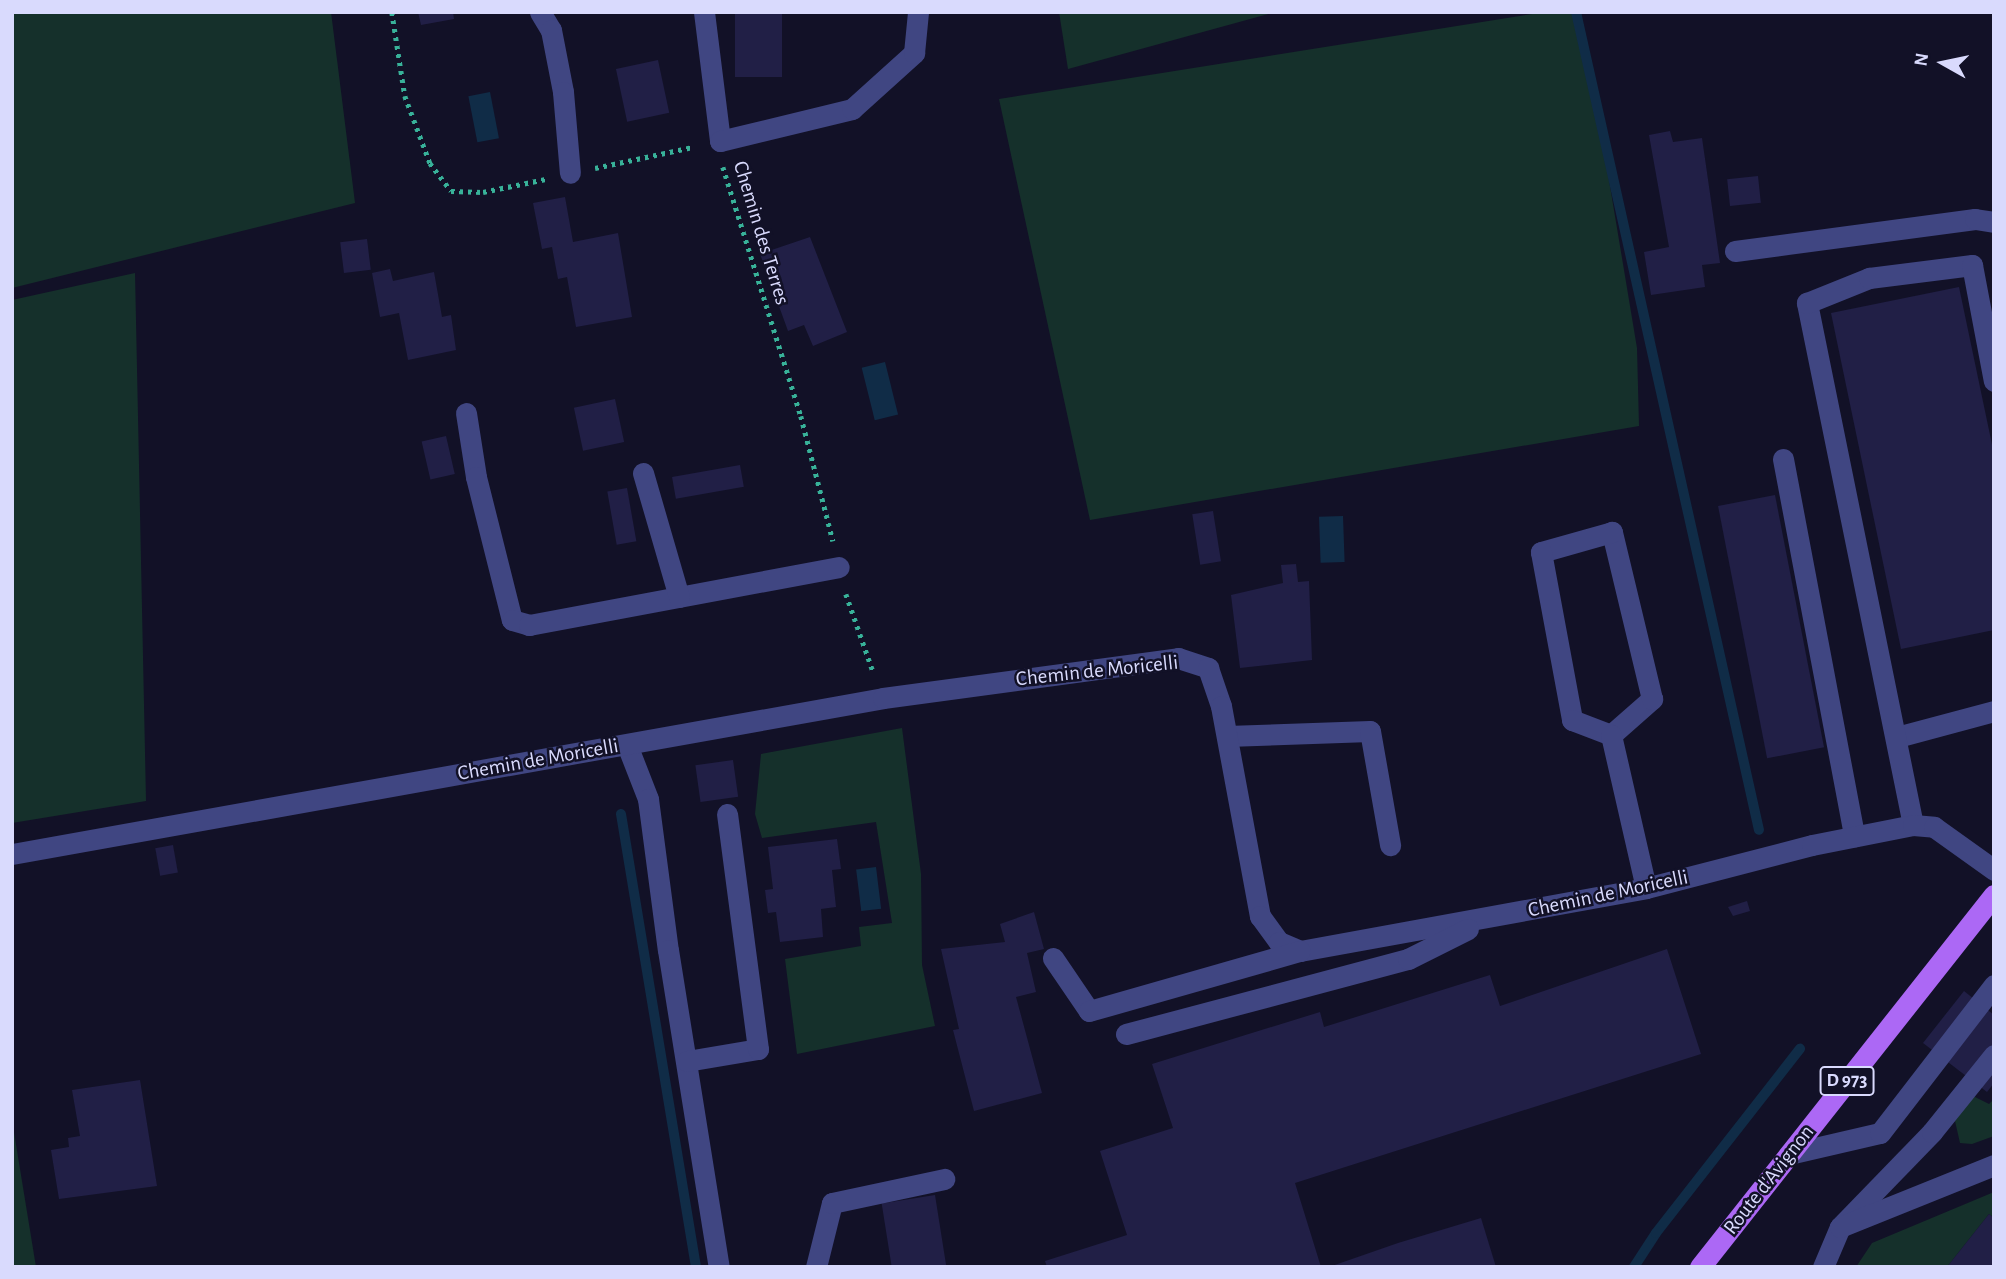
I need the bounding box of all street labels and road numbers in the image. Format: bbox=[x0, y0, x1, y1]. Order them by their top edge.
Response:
street label: Chemin des Terres bbox=[727, 158, 795, 308]
street label: Chemin de Moricelli bbox=[1015, 650, 1179, 692]
street label: Chemin de Moricelli bbox=[456, 733, 620, 787]
street label: Chemin de Moricelli bbox=[1526, 865, 1690, 923]
road number: D 973 bbox=[1819, 1065, 1875, 1096]
street label: Route d'Avignon bbox=[1718, 1120, 1820, 1240]

